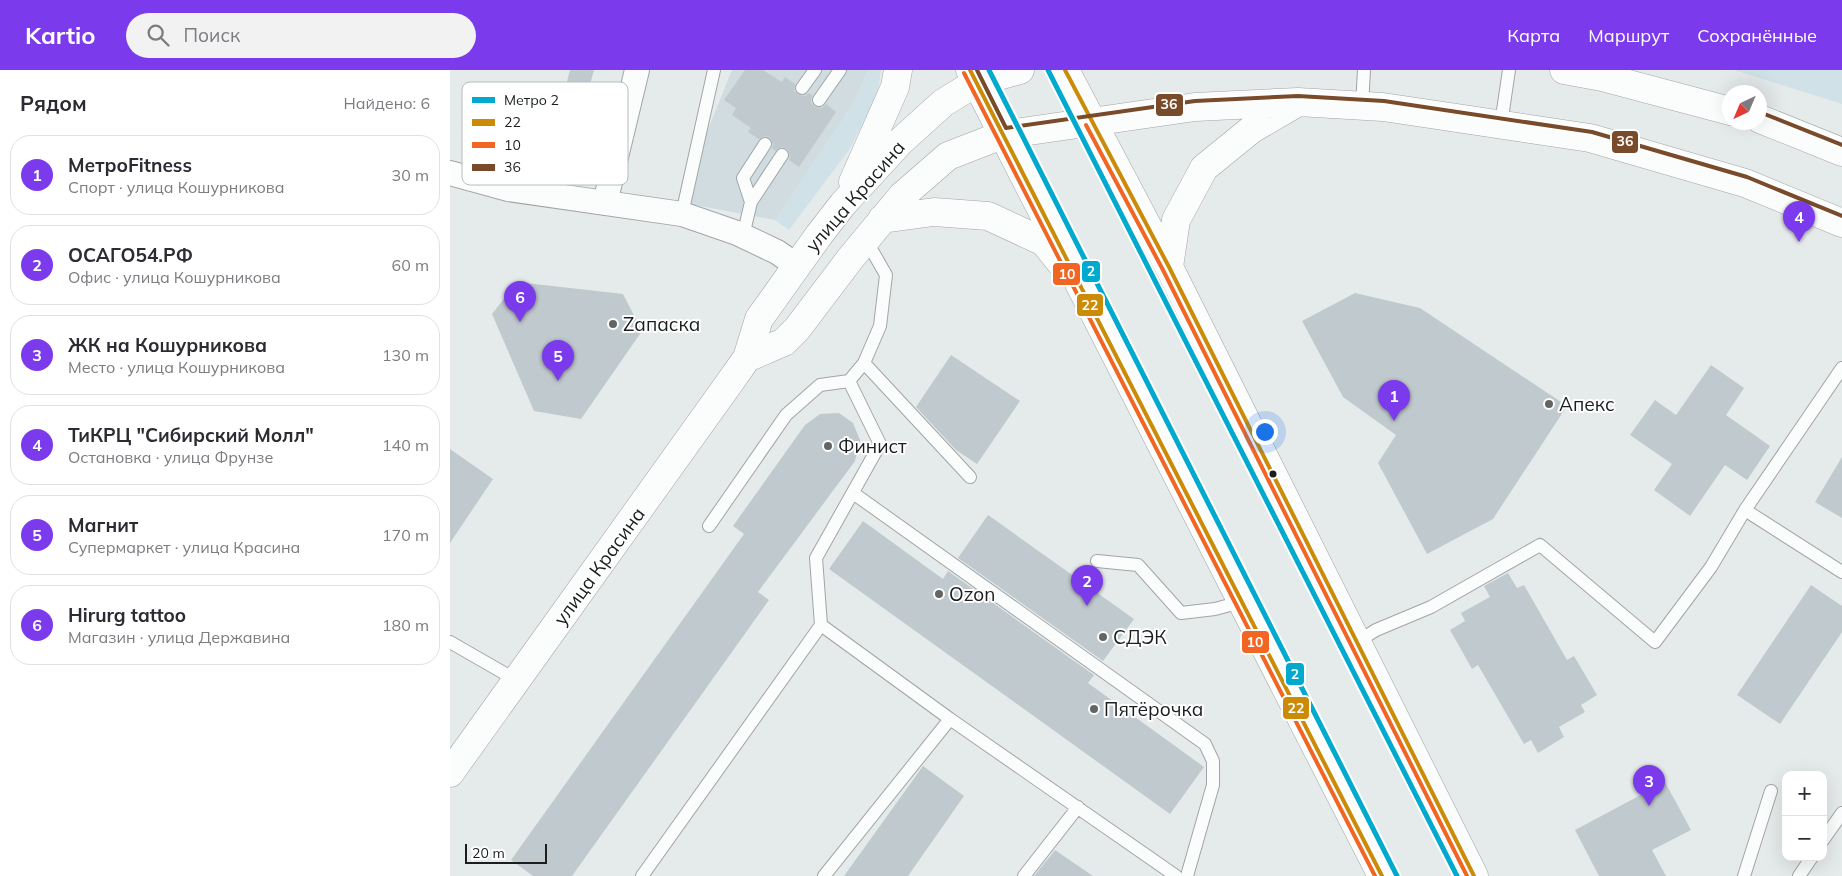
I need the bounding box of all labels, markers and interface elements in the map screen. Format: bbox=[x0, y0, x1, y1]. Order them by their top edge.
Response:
search box bbox=[126, 13, 476, 58]
text: Kartio bbox=[25, 20, 96, 50]
icon: search bbox=[144, 21, 172, 49]
text: Поиск bbox=[184, 23, 240, 47]
text: Карта bbox=[1507, 24, 1560, 47]
text: Маршрут bbox=[1588, 24, 1669, 47]
text: Сохранённые bbox=[1697, 24, 1817, 47]
legend bbox=[462, 82, 628, 185]
north arrow bbox=[1722, 85, 1767, 130]
text: Рядом bbox=[20, 90, 87, 116]
text: Метро 2 bbox=[504, 91, 559, 109]
text: Найдено: 6 bbox=[344, 93, 430, 113]
line badge: 36 bbox=[1155, 93, 1184, 117]
text: 36 bbox=[1161, 95, 1177, 113]
text: 22 bbox=[504, 113, 521, 131]
line badge: 36 bbox=[1611, 130, 1639, 154]
text: 36 bbox=[1617, 132, 1633, 150]
street label: улица Красина bbox=[800, 135, 910, 257]
text: 10 bbox=[504, 136, 521, 154]
text: МетроFitness bbox=[68, 153, 192, 177]
text: 36 bbox=[504, 158, 521, 176]
text: 1 bbox=[32, 165, 42, 185]
text: 30 m bbox=[392, 165, 429, 185]
text: Спорт · улица Кошурникова bbox=[68, 177, 285, 197]
pin: 4 bbox=[1783, 201, 1815, 242]
text: ОСАГО54.РФ bbox=[68, 243, 193, 267]
text: 2 bbox=[32, 255, 42, 275]
text: 60 m bbox=[392, 255, 429, 275]
line badge: 2 bbox=[1081, 260, 1101, 283]
line badge: 10 bbox=[1052, 262, 1081, 286]
text: 2 bbox=[1087, 262, 1095, 280]
text: 10 bbox=[1059, 265, 1075, 283]
text: Офис · улица Кошурникова bbox=[68, 267, 281, 287]
pin: 6 bbox=[504, 281, 536, 322]
line badge: 22 bbox=[1076, 293, 1104, 317]
text: 22 bbox=[1082, 296, 1098, 314]
place label: Zапаска bbox=[623, 312, 700, 336]
marker: Zапаска bbox=[607, 318, 619, 330]
text: ЖК на Кошурникова bbox=[68, 333, 267, 357]
pin: 5 bbox=[542, 340, 574, 381]
text: 3 bbox=[32, 345, 42, 365]
text: 130 m bbox=[382, 345, 429, 365]
text: Место · улица Кошурникова bbox=[68, 357, 285, 377]
pin: 1 bbox=[1378, 380, 1410, 421]
place label: Апекс bbox=[1559, 392, 1615, 416]
marker: Апекс bbox=[1543, 398, 1555, 410]
your location bbox=[1252, 419, 1278, 445]
text: ТиКРЦ "Сибирский Молл" bbox=[68, 423, 314, 447]
place label: Финист bbox=[838, 434, 907, 458]
text: 4 bbox=[32, 435, 42, 455]
text: 140 m bbox=[382, 435, 429, 455]
marker: Финист bbox=[822, 440, 834, 452]
text: Остановка · улица Фрунзе bbox=[68, 447, 273, 467]
unlabelled marker bbox=[1268, 469, 1278, 479]
street label: улица Красина bbox=[548, 502, 650, 630]
text: Магнит bbox=[68, 513, 138, 537]
text: 5 bbox=[32, 525, 42, 545]
text: 170 m bbox=[382, 525, 429, 545]
text: Супермаркет · улица Красина bbox=[68, 537, 300, 557]
pin: 2 bbox=[1071, 565, 1103, 606]
place label: Ozon bbox=[949, 582, 995, 606]
marker: Ozon bbox=[933, 588, 945, 600]
text: Hirurg tattoo bbox=[68, 603, 186, 627]
text: 6 bbox=[32, 615, 42, 635]
text: 180 m bbox=[382, 615, 429, 635]
place label: СДЭК bbox=[1113, 625, 1167, 649]
text: Магазин · улица Державина bbox=[68, 627, 290, 647]
line badge: 10 bbox=[1241, 630, 1270, 654]
marker: СДЭК bbox=[1097, 631, 1109, 643]
text: 10 bbox=[1247, 633, 1263, 651]
line badge: 2 bbox=[1285, 662, 1305, 686]
text: 2 bbox=[1291, 665, 1299, 683]
line badge: 22 bbox=[1282, 696, 1310, 720]
place label: Пятёрочка bbox=[1104, 697, 1203, 721]
text: 22 bbox=[1288, 699, 1304, 717]
marker: Пятёрочка bbox=[1088, 703, 1100, 715]
pin: 3 bbox=[1633, 765, 1665, 806]
map controls bbox=[1782, 771, 1827, 861]
button: + bbox=[1782, 771, 1827, 816]
button: − bbox=[1782, 816, 1827, 861]
scale bar bbox=[465, 841, 548, 864]
text: 20 m bbox=[472, 844, 505, 862]

